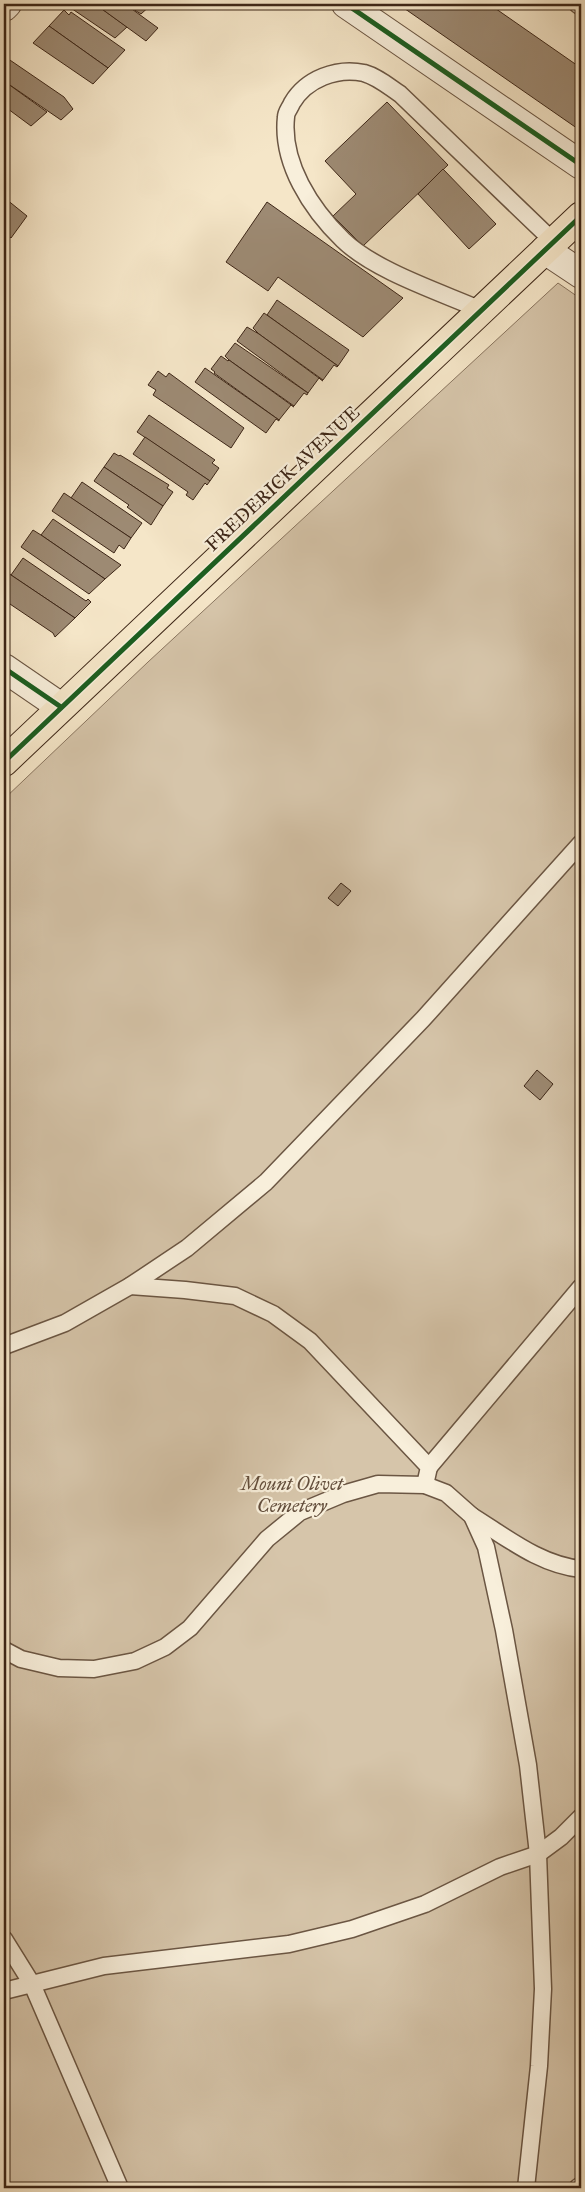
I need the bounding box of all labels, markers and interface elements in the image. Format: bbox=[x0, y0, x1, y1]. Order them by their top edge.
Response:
street label: FREDERICK AVENUE bbox=[200, 401, 365, 556]
park label: Mount Olivet Cemetery bbox=[239, 1472, 344, 1517]

